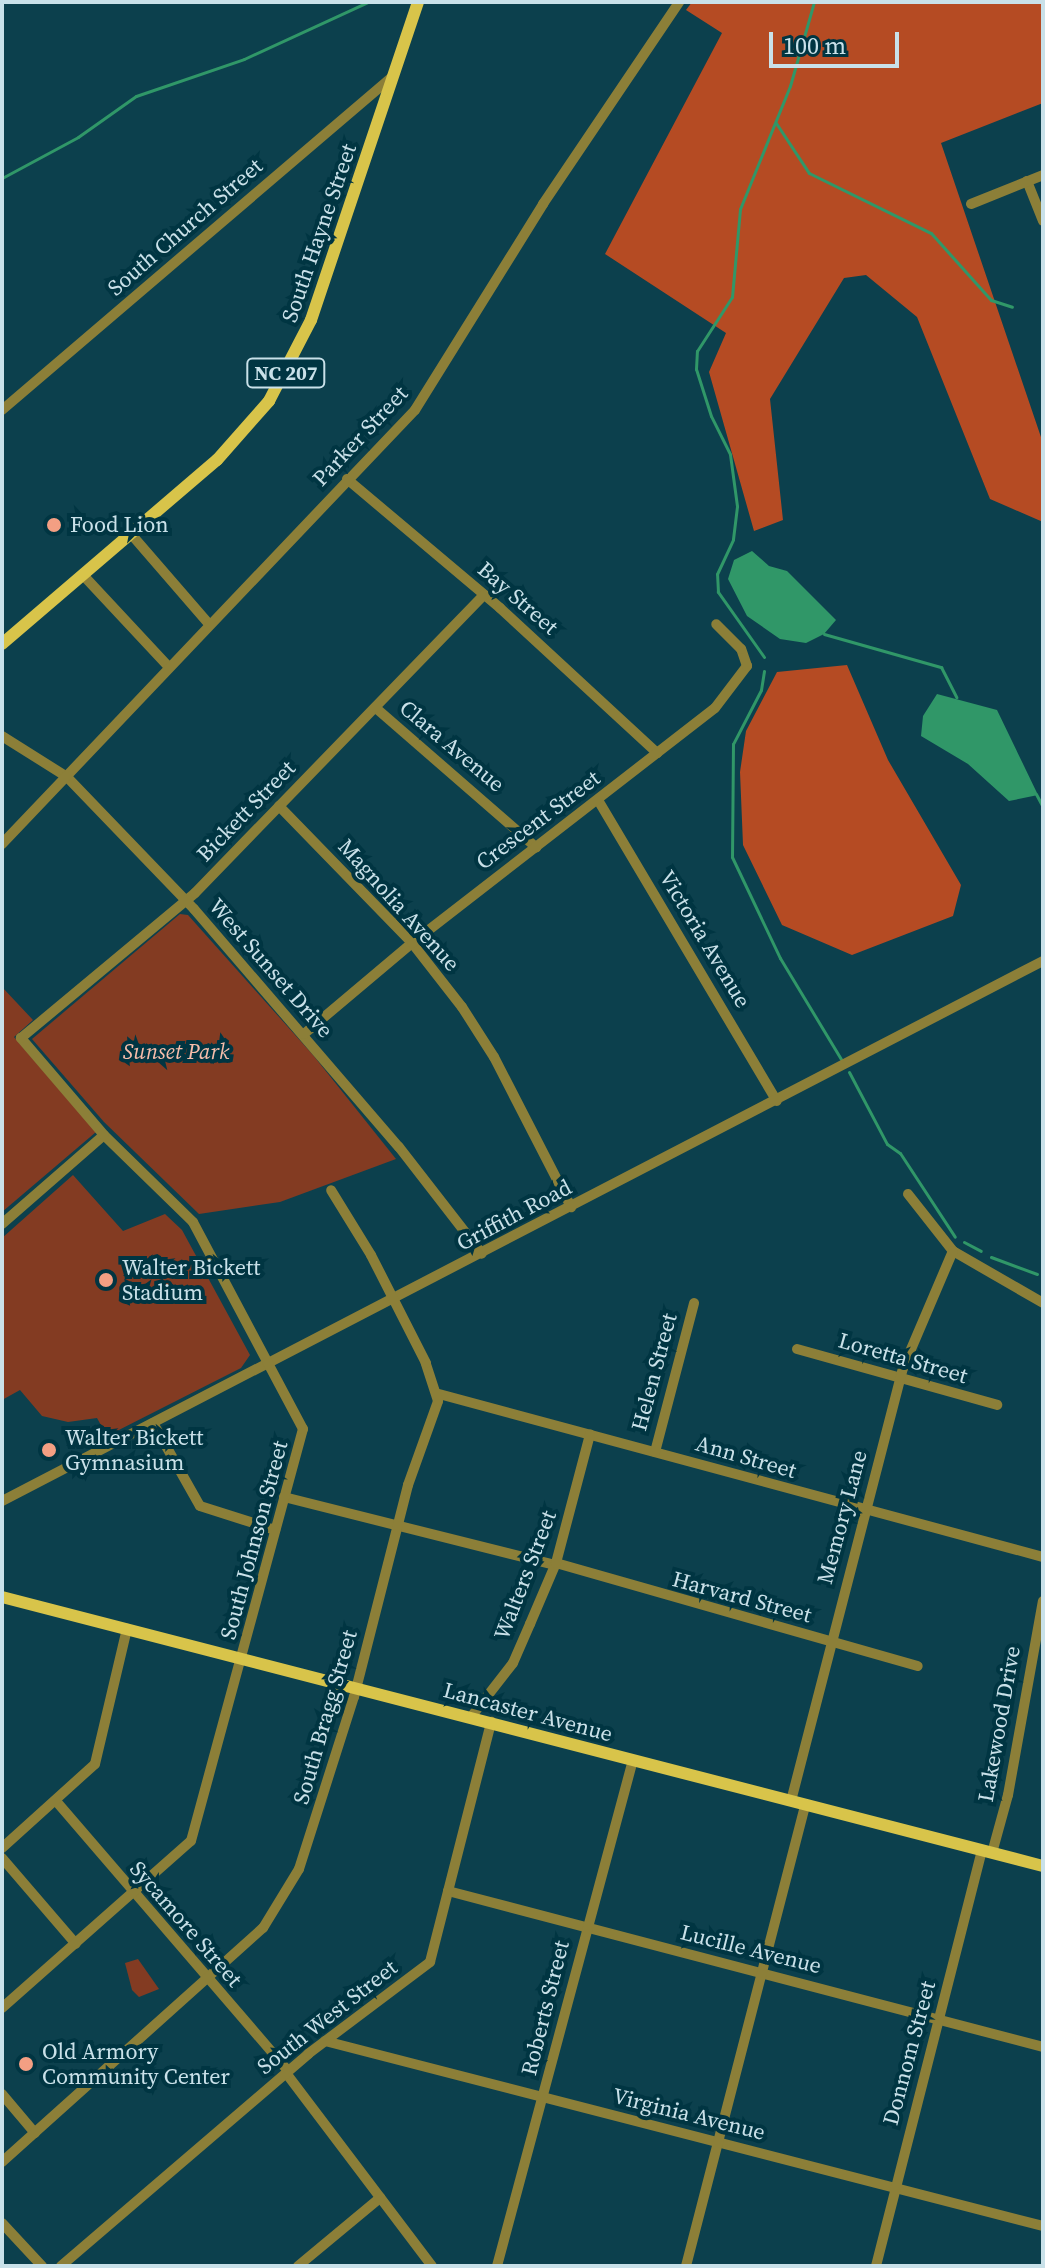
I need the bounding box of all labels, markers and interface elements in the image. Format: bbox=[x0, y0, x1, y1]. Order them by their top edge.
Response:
scale bar bbox=[773, 16, 903, 66]
text: 100 m bbox=[783, 29, 846, 62]
street label: South Hayne Street bbox=[276, 140, 362, 326]
street label: South Church Street bbox=[102, 153, 268, 301]
road number: NC 207 bbox=[246, 357, 326, 389]
street label: Parker Street bbox=[307, 380, 413, 492]
place label: Food Lion bbox=[70, 512, 169, 538]
marker: Food Lion bbox=[45, 516, 63, 534]
street label: Bay Street bbox=[472, 556, 564, 640]
street label: Clara Avenue bbox=[394, 694, 510, 798]
street label: Bickett Street bbox=[191, 755, 301, 867]
street label: Crescent Street bbox=[471, 765, 605, 875]
street label: Magnolia Avenue bbox=[333, 834, 465, 976]
street label: Victoria Avenue bbox=[654, 866, 756, 1012]
street label: West Sunset Drive bbox=[203, 893, 339, 1043]
park label: Sunset Park bbox=[123, 1039, 229, 1065]
street label: Griffith Road bbox=[452, 1174, 576, 1256]
place label: Walter Bickett Stadium bbox=[122, 1254, 260, 1306]
marker: Walter Bickett Stadium bbox=[97, 1271, 115, 1289]
street label: Helen Street bbox=[626, 1310, 682, 1434]
street label: Loretta Street bbox=[835, 1327, 971, 1389]
place label: Walter Bickett Gymnasium bbox=[65, 1424, 203, 1476]
street label: Ann Street bbox=[693, 1430, 799, 1484]
street label: South Johnson Street bbox=[215, 1438, 293, 1642]
marker: Walter Bickett Gymnasium bbox=[40, 1441, 58, 1459]
street label: Memory Lane bbox=[811, 1447, 873, 1587]
street label: Walters Street bbox=[488, 1507, 562, 1643]
street label: Harvard Street bbox=[670, 1566, 814, 1628]
street label: South Bragg Street bbox=[288, 1627, 362, 1807]
street label: Lakewood Drive bbox=[972, 1644, 1026, 1804]
street label: Lancaster Avenue bbox=[441, 1677, 615, 1747]
street label: Sycamore Street bbox=[124, 1856, 248, 1992]
street label: Lucille Avenue bbox=[678, 1919, 824, 1979]
street label: Roberts Street bbox=[515, 1938, 575, 2078]
street label: South West Street bbox=[252, 1954, 402, 2080]
street label: Donnom Street bbox=[877, 1978, 941, 2128]
place label: Old Armory Community Center bbox=[42, 2038, 230, 2090]
marker: Old Armory Community Center bbox=[17, 2055, 35, 2073]
street label: Virginia Avenue bbox=[610, 2082, 768, 2146]

